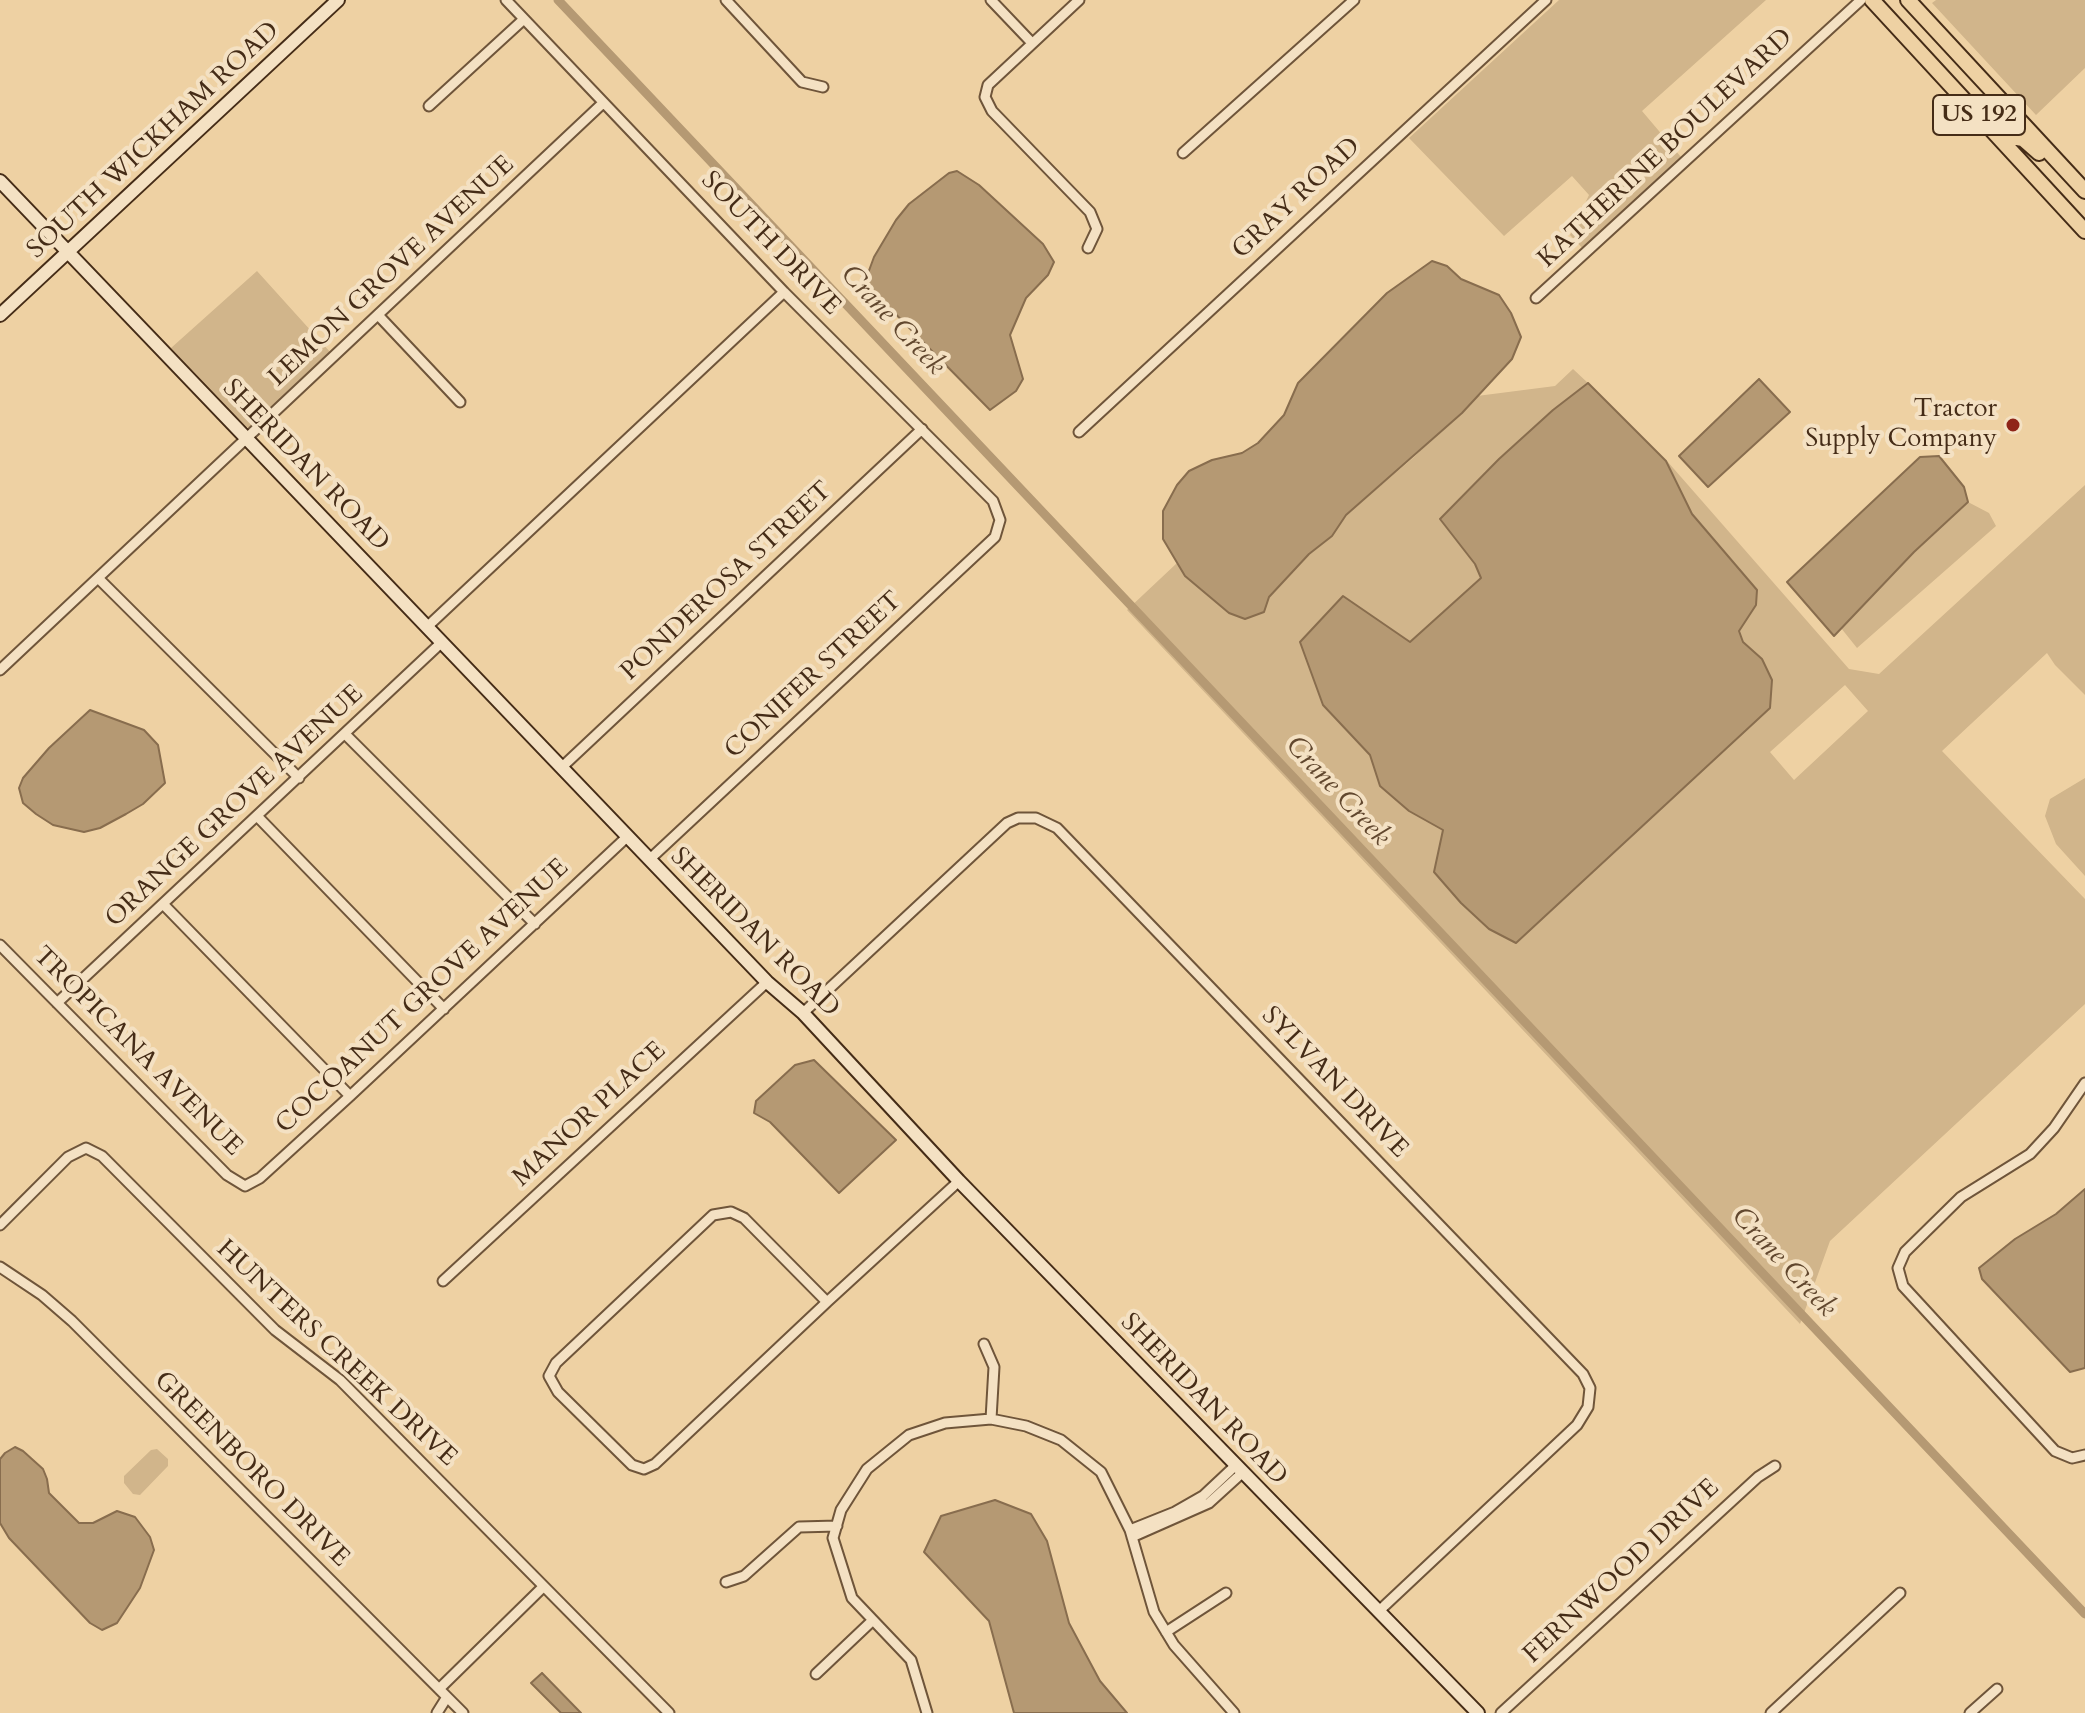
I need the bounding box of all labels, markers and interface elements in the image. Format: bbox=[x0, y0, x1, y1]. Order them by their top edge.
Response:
street label: SOUTH WICKHAM ROAD bbox=[22, 16, 286, 266]
street label: KATHERINE BOULEVARD bbox=[1532, 23, 1800, 275]
road number: US 192 bbox=[1933, 95, 2025, 135]
street label: GRAY ROAD bbox=[1227, 132, 1367, 266]
street label: LEMON GROVE AVENUE bbox=[263, 150, 521, 394]
street label: SOUTH DRIVE bbox=[694, 166, 846, 322]
water label: Crane Creek bbox=[832, 259, 952, 383]
street label: SHERIDAN ROAD bbox=[215, 374, 395, 558]
place label: Tractor Supply Company bbox=[1805, 394, 1997, 456]
marker: Tractor Supply Company bbox=[2004, 416, 2022, 434]
street label: PONDEROSA STREET bbox=[615, 476, 839, 688]
street label: CONIFER STREET bbox=[719, 586, 909, 766]
street label: ORANGE GROVE AVENUE bbox=[100, 679, 370, 935]
water label: Crane Creek bbox=[1277, 730, 1397, 854]
street label: SHERIDAN ROAD bbox=[663, 842, 845, 1024]
street label: COCOANUT GROVE AVENUE bbox=[270, 853, 576, 1141]
street label: TROPICANA AVENUE bbox=[26, 941, 248, 1163]
street label: SYLVAN DRIVE bbox=[1254, 1001, 1414, 1165]
street label: MANOR PLACE bbox=[507, 1036, 673, 1194]
water label: Crane Creek bbox=[1723, 1201, 1843, 1325]
street label: HUNTERS CREEK DRIVE bbox=[209, 1234, 463, 1474]
street label: SHERIDAN ROAD bbox=[1113, 1308, 1293, 1492]
street label: GREENBORO DRIVE bbox=[147, 1366, 355, 1574]
street label: FERNWOOD DRIVE bbox=[1518, 1473, 1726, 1671]

